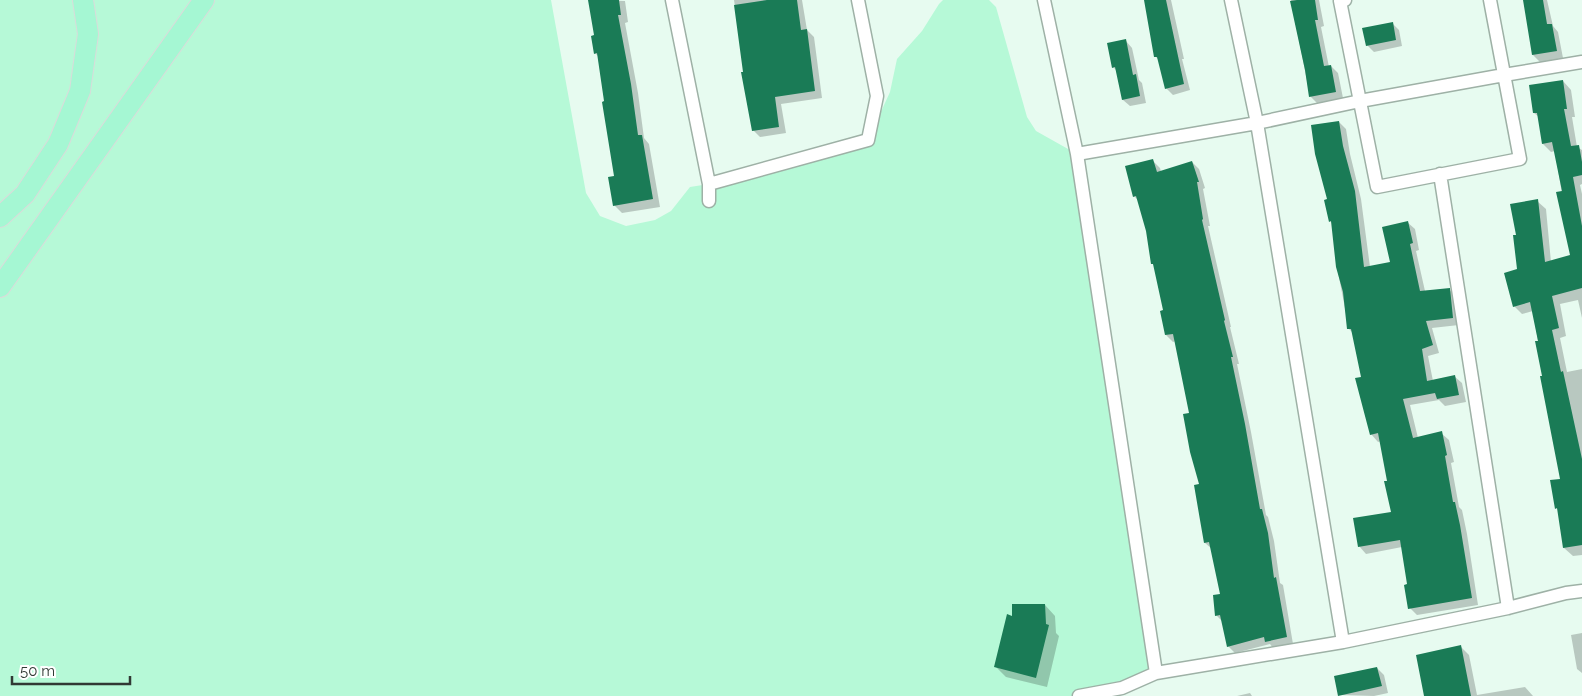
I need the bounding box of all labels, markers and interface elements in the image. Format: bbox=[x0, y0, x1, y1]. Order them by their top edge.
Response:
scale bar bbox=[12, 654, 130, 686]
text: 50 m bbox=[20, 662, 55, 680]

